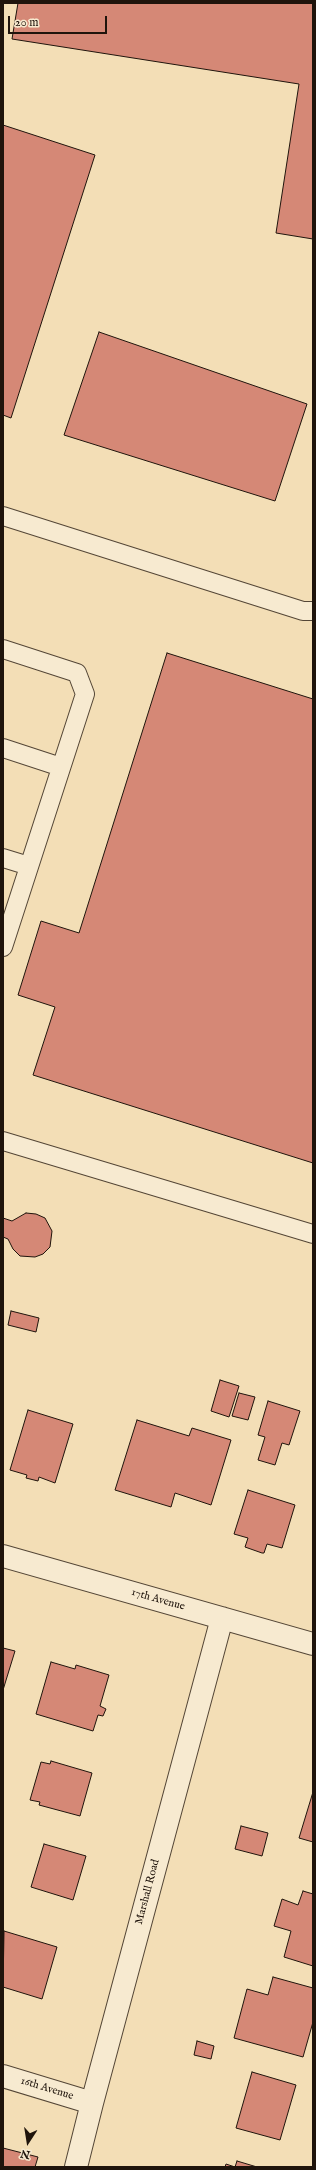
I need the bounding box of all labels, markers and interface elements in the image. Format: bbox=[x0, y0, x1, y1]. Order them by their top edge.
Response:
scale bar bbox=[10, 8, 109, 34]
text: 20 m bbox=[15, 15, 38, 30]
street label: 17th Avenue bbox=[130, 1586, 186, 1614]
street label: Marshall Road bbox=[133, 1858, 163, 1926]
street label: 16th Avenue bbox=[19, 2075, 75, 2103]
north arrow bbox=[8, 2122, 48, 2162]
text: N bbox=[19, 2146, 32, 2162]

